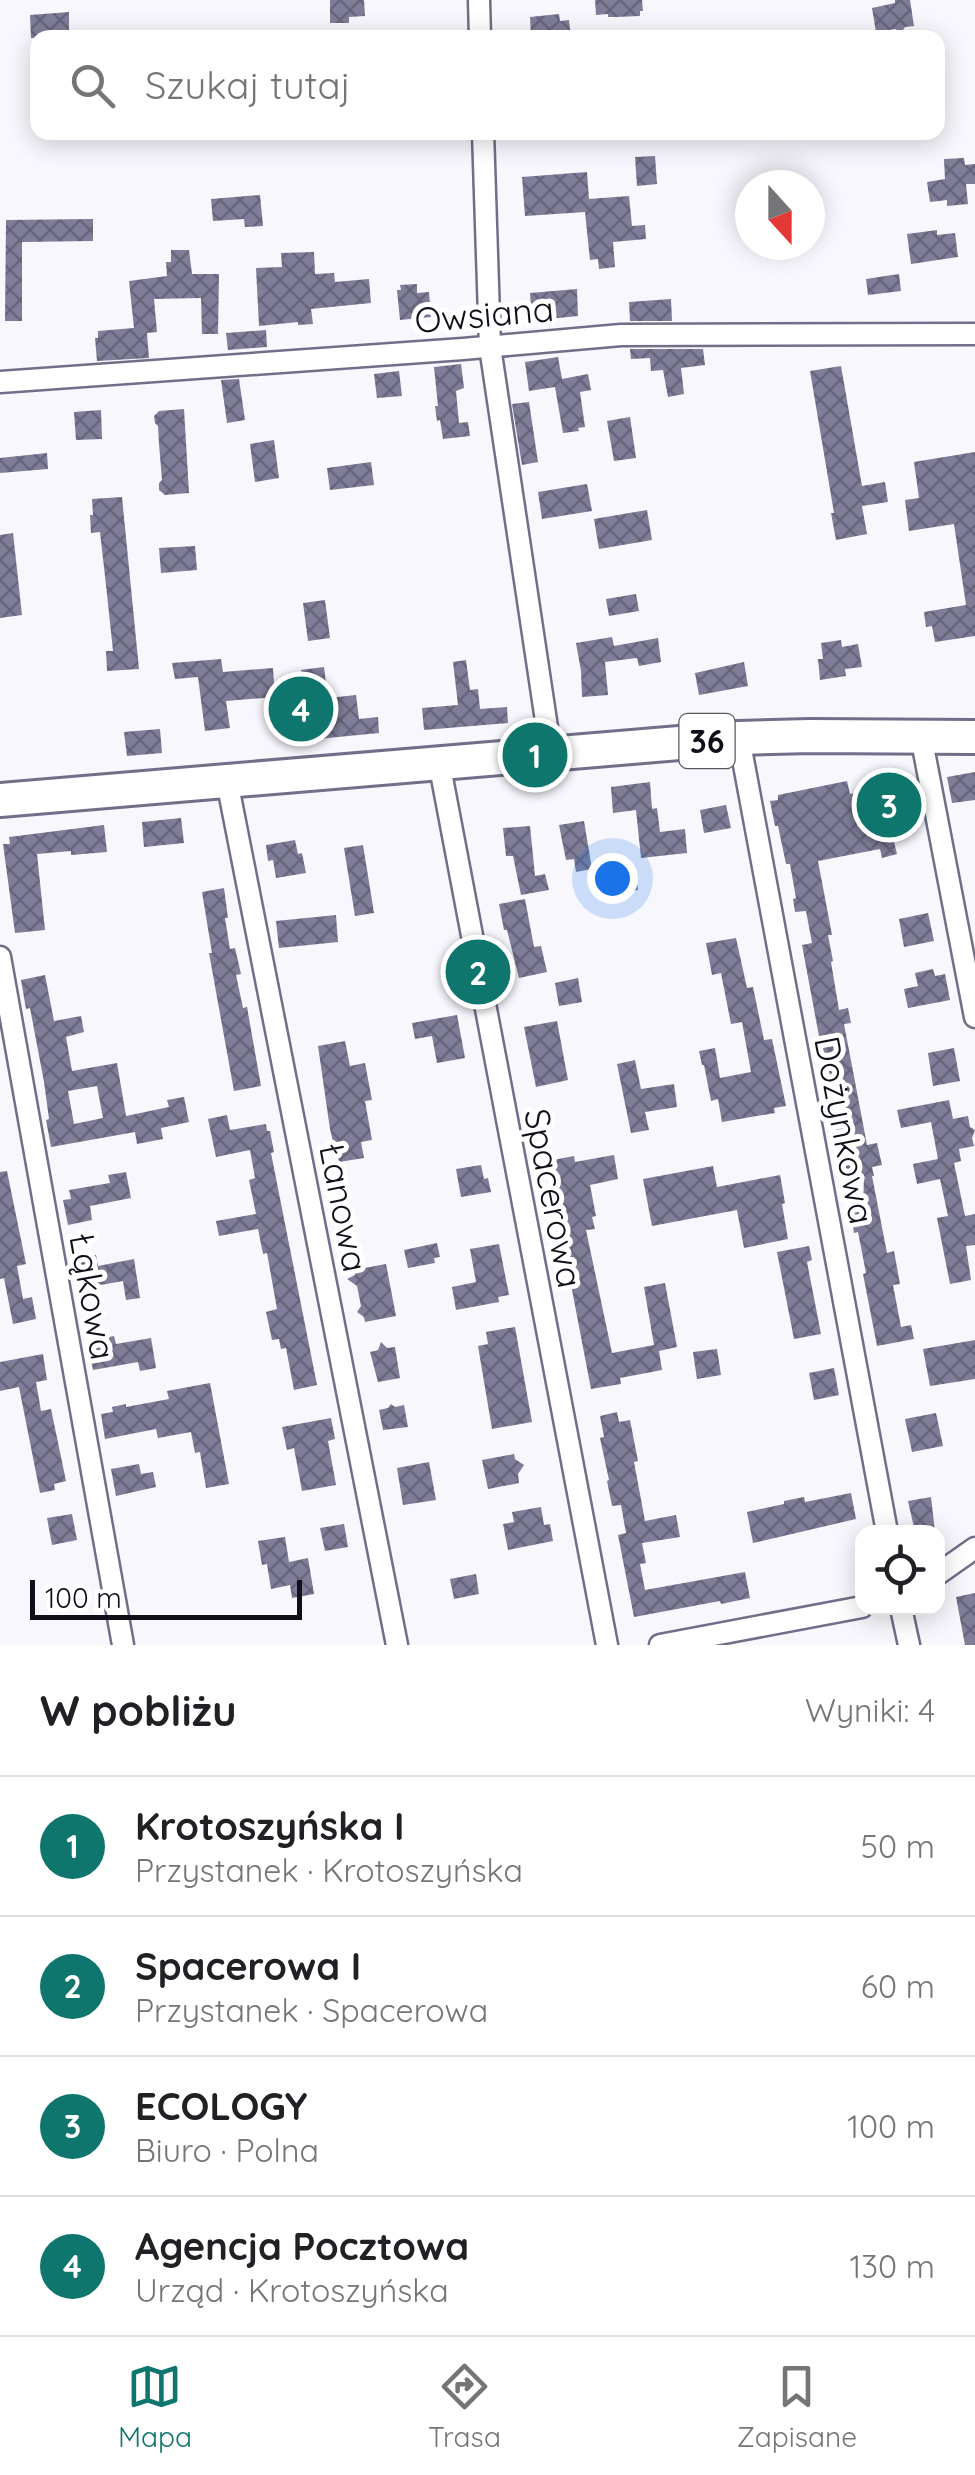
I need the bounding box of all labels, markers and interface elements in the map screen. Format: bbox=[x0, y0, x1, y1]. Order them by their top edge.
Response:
search box bbox=[30, 30, 945, 140]
icon: search bbox=[65, 58, 120, 113]
text: Szukaj tutaj bbox=[145, 61, 351, 109]
north arrow bbox=[735, 170, 825, 260]
street label: Owsiana bbox=[413, 286, 555, 342]
pin: 4 bbox=[268, 672, 334, 746]
road number: 36 bbox=[680, 714, 734, 768]
pin: 1 bbox=[502, 718, 568, 792]
pin: 3 bbox=[856, 768, 922, 842]
your location bbox=[587, 853, 638, 904]
pin: 2 bbox=[446, 934, 510, 1010]
street label: Dożynkowa bbox=[805, 1032, 885, 1228]
street label: Spacerowa bbox=[515, 1105, 593, 1291]
street label: Łanowa bbox=[310, 1139, 378, 1275]
street label: Łąkowa bbox=[60, 1229, 126, 1363]
map controls bbox=[855, 1525, 945, 1615]
button: locate bbox=[855, 1525, 945, 1615]
scale bar bbox=[30, 1575, 302, 1620]
text: 100 m bbox=[45, 1580, 122, 1615]
text: W pobliżu bbox=[40, 1684, 237, 1737]
text: Wyniki: 4 bbox=[805, 1690, 935, 1730]
text: Krotoszyńska I bbox=[135, 1802, 404, 1850]
text: 1 bbox=[66, 1826, 79, 1866]
text: 50 m bbox=[861, 1826, 935, 1866]
text: Przystanek · Krotoszyńska bbox=[135, 1850, 523, 1890]
text: Spacerowa I bbox=[135, 1942, 361, 1990]
text: 2 bbox=[63, 1966, 82, 2006]
text: 60 m bbox=[861, 1966, 935, 2006]
text: Przystanek · Spacerowa bbox=[135, 1990, 488, 2030]
text: ECOLOGY bbox=[135, 2082, 307, 2130]
text: 3 bbox=[64, 2106, 81, 2146]
text: 100 m bbox=[847, 2106, 935, 2146]
text: Biuro · Polna bbox=[135, 2130, 319, 2170]
text: Agencja Pocztowa bbox=[135, 2222, 469, 2270]
text: 4 bbox=[63, 2246, 82, 2286]
text: 130 m bbox=[849, 2246, 935, 2286]
text: Urząd · Krotoszyńska bbox=[135, 2270, 449, 2310]
tab: Mapa bbox=[118, 2359, 192, 2454]
tab: Trasa bbox=[428, 2359, 501, 2454]
tab: Zapisane bbox=[737, 2359, 857, 2454]

